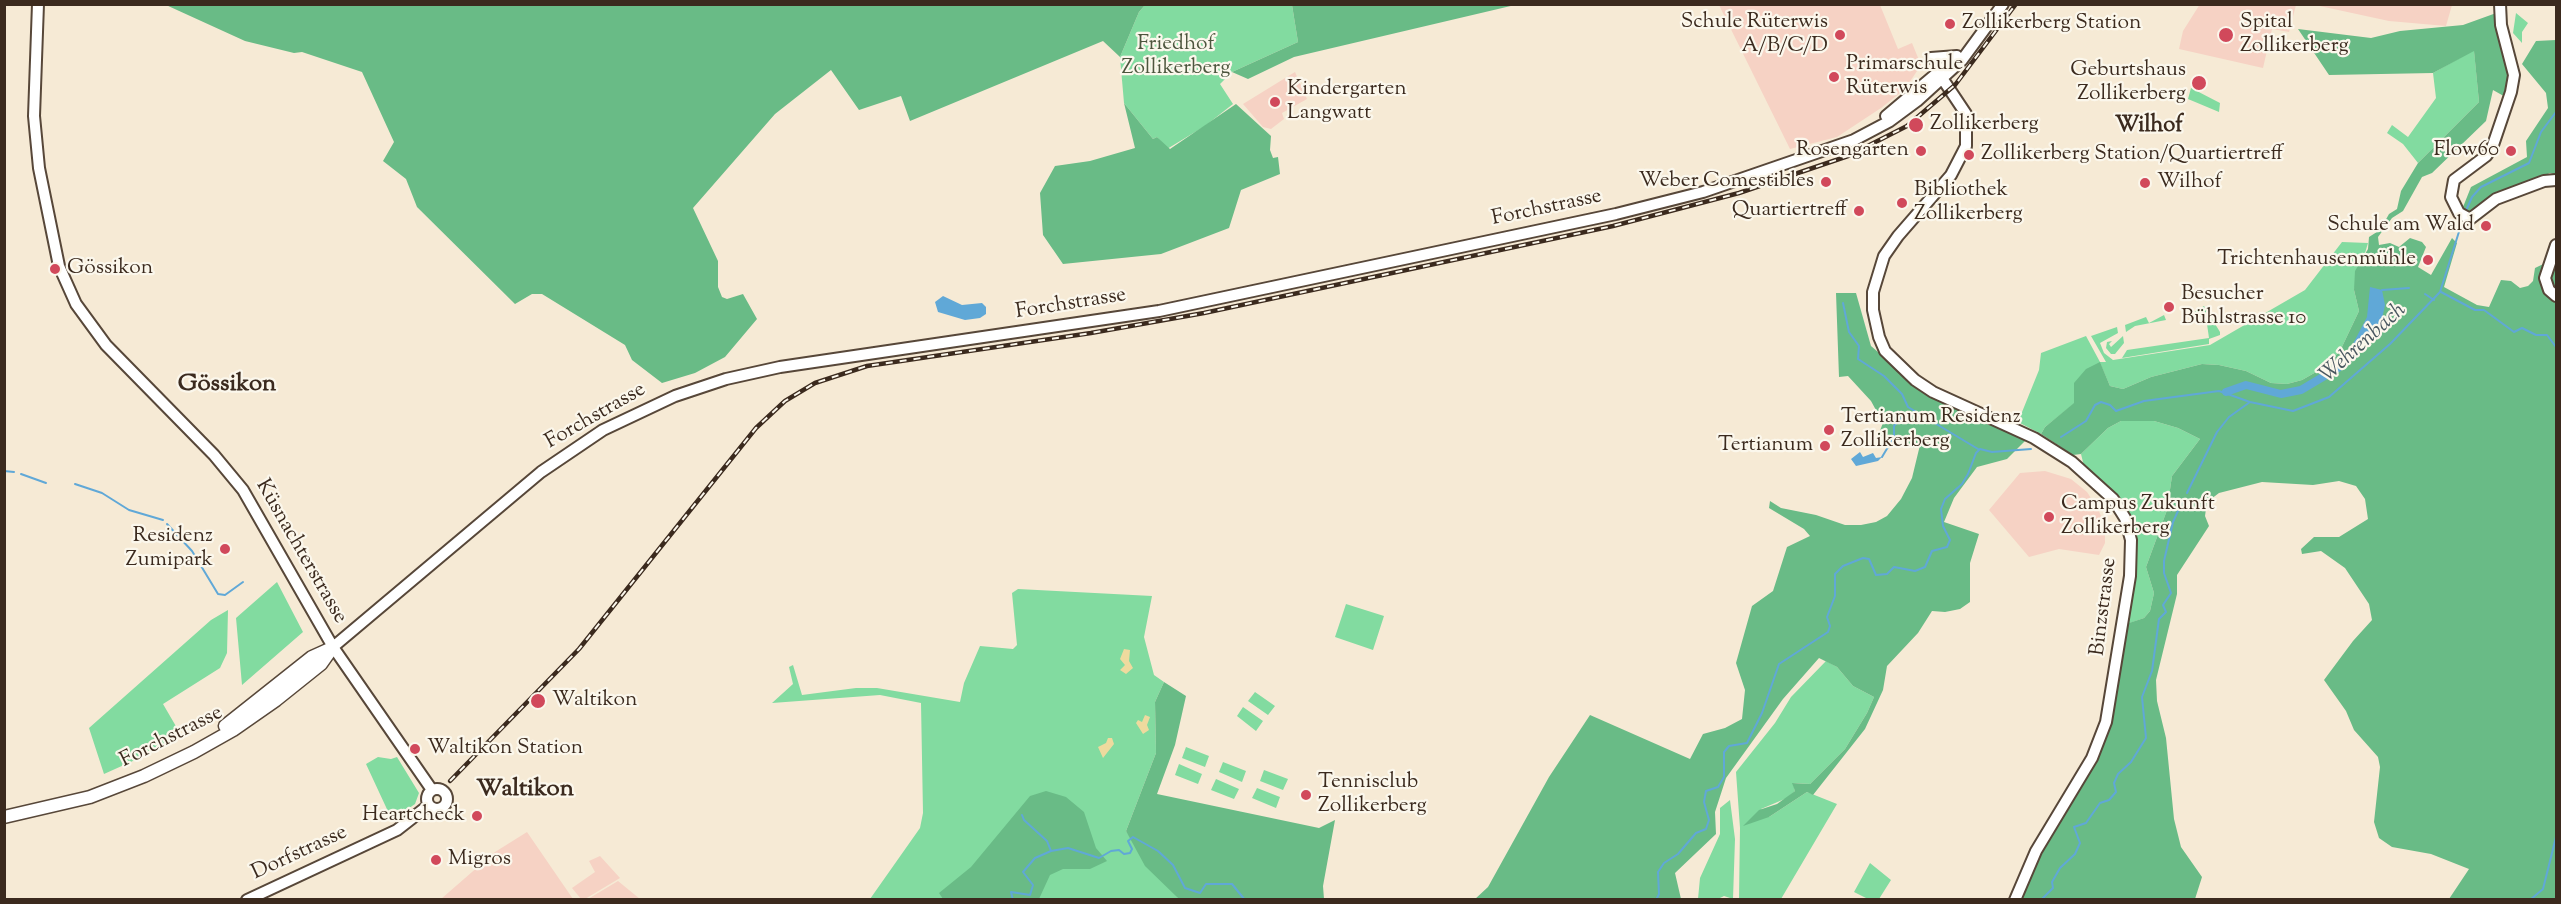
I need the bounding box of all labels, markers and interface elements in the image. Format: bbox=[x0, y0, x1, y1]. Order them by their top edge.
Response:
place label: Schule Rüterwis A/B/C/D bbox=[1681, 10, 1828, 60]
place label: Spital Zollikerberg bbox=[2240, 10, 2349, 60]
place label: Zollikerberg Station bbox=[1962, 11, 2141, 37]
marker: Zollikerberg Station bbox=[1943, 17, 1957, 31]
marker: Spital Zollikerberg bbox=[2217, 26, 2235, 44]
marker: Schule Rüterwis A/B/C/D bbox=[1833, 28, 1847, 42]
park label: Friedhof Zollikerberg bbox=[1122, 32, 1230, 82]
place label: Primarschule Rüterwis bbox=[1846, 52, 1963, 102]
place label: Geburtshaus Zollikerberg bbox=[2070, 58, 2186, 108]
marker: Primarschule Rüterwis bbox=[1827, 70, 1841, 84]
marker: Geburtshaus Zollikerberg bbox=[2190, 74, 2208, 92]
place label: Kindergarten Langwatt bbox=[1287, 77, 1407, 127]
marker: Kindergarten Langwatt bbox=[1268, 95, 1282, 109]
place label: Zollikerberg bbox=[1930, 112, 2039, 138]
district label: Wilhof bbox=[2115, 114, 2183, 140]
marker: Zollikerberg bbox=[1907, 116, 1925, 134]
place label: Rosengarten bbox=[1796, 138, 1909, 164]
place label: Flow60 bbox=[2434, 138, 2499, 164]
place label: Zollikerberg Station/Quartiertreff bbox=[1981, 142, 2283, 168]
marker: Rosengarten bbox=[1914, 144, 1928, 158]
marker: Flow60 bbox=[2504, 144, 2518, 158]
marker: Zollikerberg Station/Quartiertreff bbox=[1962, 148, 1976, 162]
place label: Weber Comestibles bbox=[1639, 169, 1814, 195]
place label: Wilhof bbox=[2157, 170, 2222, 196]
marker: Weber Comestibles bbox=[1819, 175, 1833, 189]
marker: Wilhof bbox=[2138, 176, 2152, 190]
place label: Bibliothek Zollikerberg bbox=[1914, 178, 2023, 228]
street label: Forchstrasse bbox=[1490, 185, 1604, 233]
marker: Bibliothek Zollikerberg bbox=[1895, 196, 1909, 210]
place label: Quartiertreff bbox=[1732, 198, 1847, 224]
marker: Quartiertreff bbox=[1852, 204, 1866, 218]
place label: Schule am Wald bbox=[2327, 213, 2474, 239]
marker: Schule am Wald bbox=[2479, 219, 2493, 233]
place label: Trichtenhausenmühle bbox=[2217, 247, 2416, 273]
marker: Trichtenhausenmühle bbox=[2421, 253, 2435, 267]
place label: Gössikon bbox=[67, 256, 153, 282]
marker: Gössikon bbox=[48, 262, 62, 276]
place label: Besucher Bühlstrasse 10 bbox=[2181, 282, 2306, 332]
street label: Forchstrasse bbox=[1014, 284, 1128, 326]
water label: Wehrenbach bbox=[2315, 298, 2413, 390]
marker: Besucher Bühlstrasse 10 bbox=[2162, 300, 2176, 314]
district label: Gössikon bbox=[178, 372, 276, 400]
street label: Forchstrasse bbox=[541, 378, 651, 456]
place label: Tertianum Residenz Zollikerberg bbox=[1841, 405, 2021, 455]
marker: Tertianum Residenz Zollikerberg bbox=[1822, 423, 1836, 437]
place label: Tertianum bbox=[1718, 433, 1813, 459]
marker: Tertianum bbox=[1818, 439, 1832, 453]
street label: Küsnachterstrasse bbox=[249, 475, 351, 629]
place label: Campus Zukunft Zollikerberg bbox=[2061, 492, 2215, 542]
marker: Campus Zukunft Zollikerberg bbox=[2042, 510, 2056, 524]
place label: Residenz Zumipark bbox=[126, 524, 213, 574]
marker: Residenz Zumipark bbox=[218, 542, 232, 556]
street label: Binzstrasse bbox=[2086, 556, 2124, 658]
place label: Waltikon bbox=[552, 688, 638, 714]
marker: Waltikon bbox=[529, 692, 547, 710]
street label: Forchstrasse bbox=[117, 701, 227, 775]
place label: Waltikon Station bbox=[427, 736, 583, 762]
marker: Waltikon Station bbox=[408, 742, 422, 756]
place label: Tennisclub Zollikerberg bbox=[1318, 770, 1427, 820]
district label: Waltikon bbox=[476, 777, 574, 805]
marker: Tennisclub Zollikerberg bbox=[1299, 788, 1313, 802]
place label: Heartcheck bbox=[362, 803, 465, 829]
marker: Heartcheck bbox=[470, 809, 484, 823]
street label: Dorfstrasse bbox=[248, 821, 352, 887]
place label: Migros bbox=[448, 847, 511, 873]
marker: Migros bbox=[429, 853, 443, 867]

